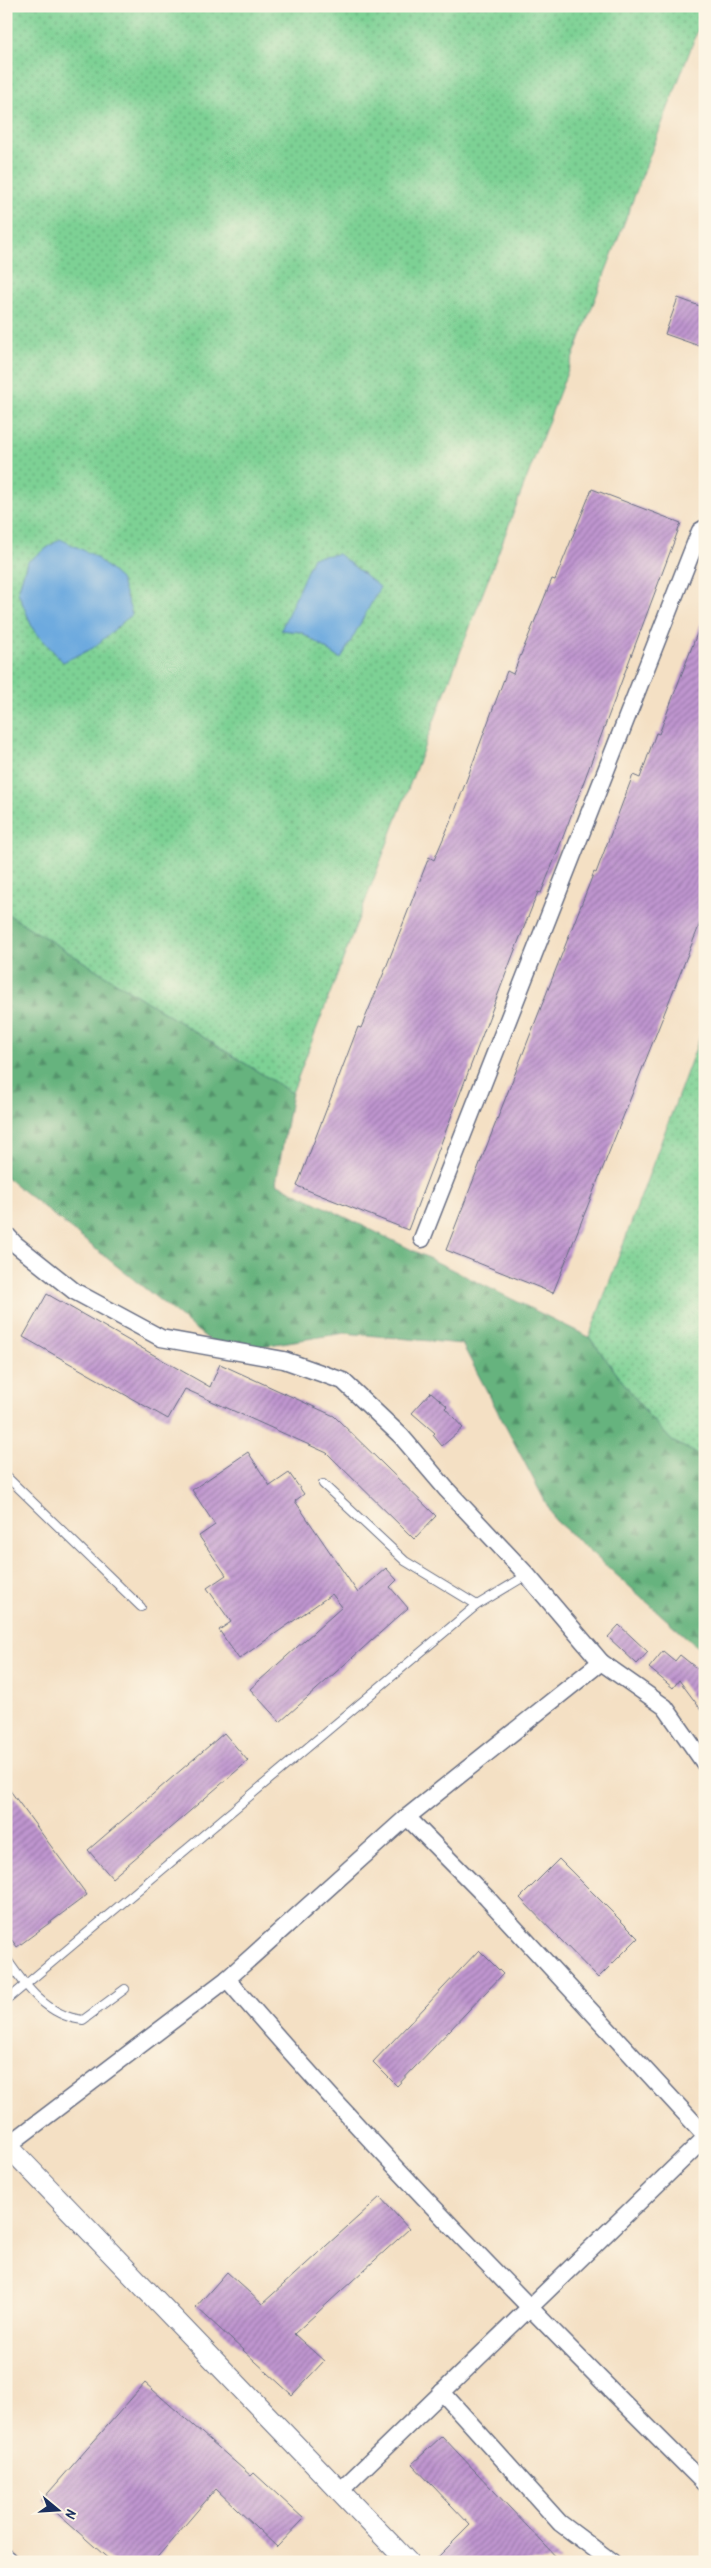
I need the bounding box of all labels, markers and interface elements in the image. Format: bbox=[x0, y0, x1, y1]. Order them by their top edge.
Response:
north arrow bbox=[32, 2486, 82, 2536]
text: N bbox=[58, 2506, 81, 2521]

